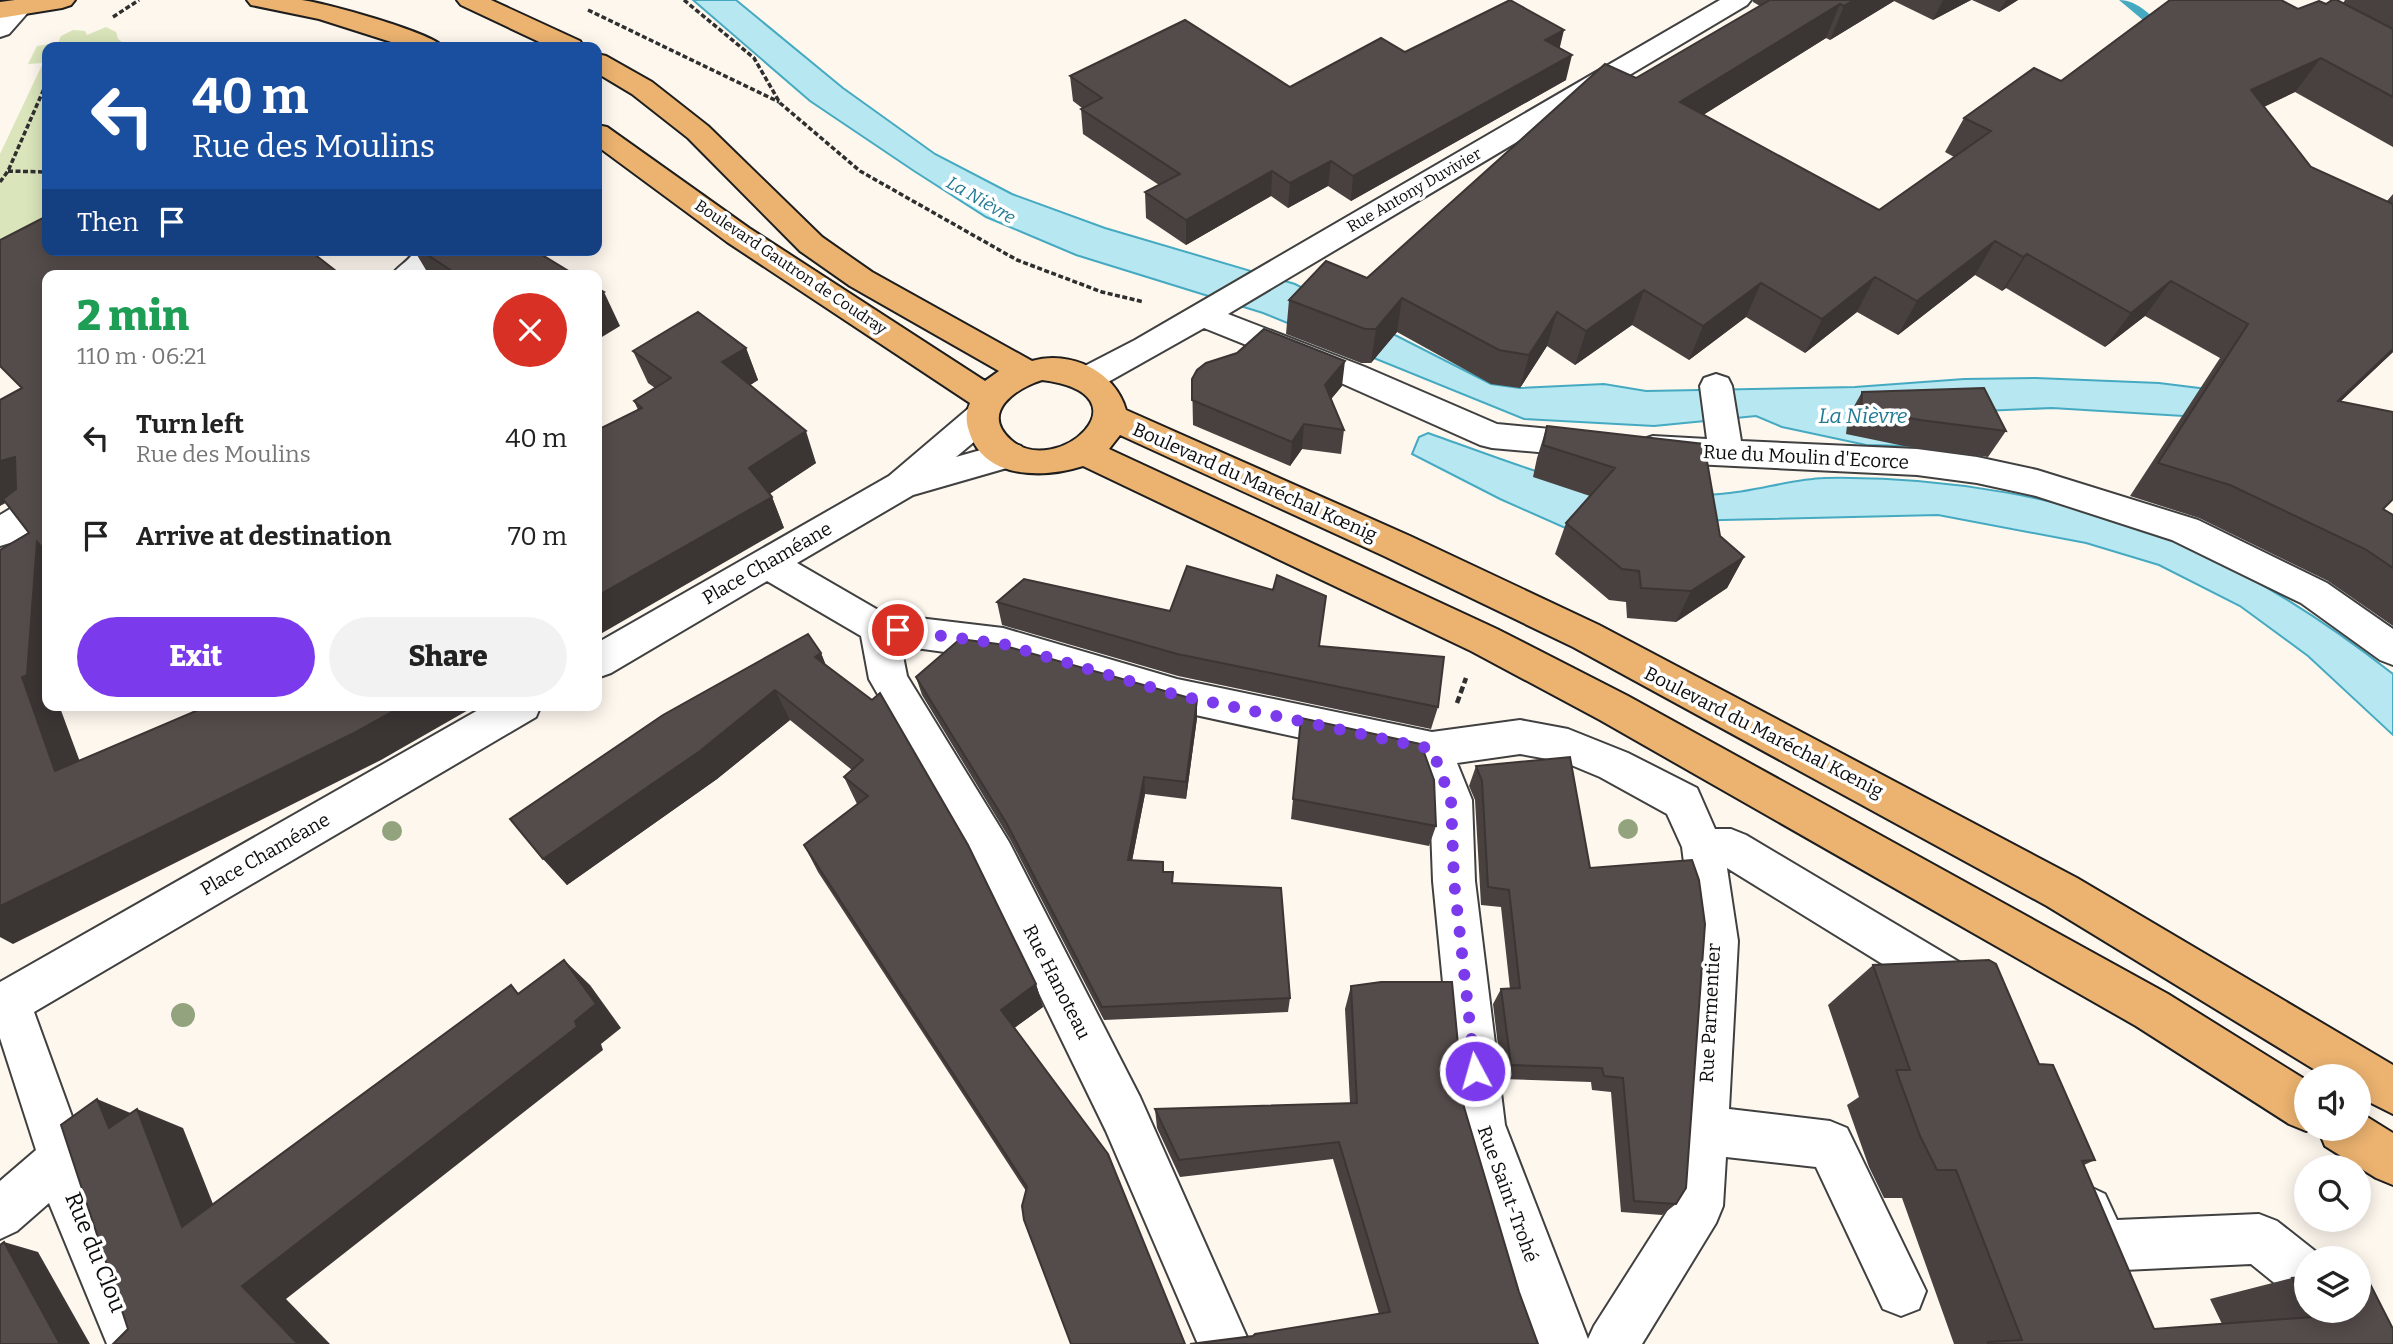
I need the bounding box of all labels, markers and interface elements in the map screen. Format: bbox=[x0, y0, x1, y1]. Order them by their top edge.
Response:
text: 40 m bbox=[192, 67, 309, 126]
icon: left bbox=[77, 70, 168, 161]
text: Rue des Moulins bbox=[192, 127, 435, 165]
street label: Rue Antony Duvivier bbox=[1343, 144, 1485, 236]
water label: La Nièvre bbox=[943, 171, 1019, 229]
street label: Boulevard Gautron de Coudray bbox=[692, 196, 891, 339]
icon: arrive bbox=[153, 203, 191, 241]
text: Then bbox=[77, 207, 139, 238]
text: 2 min bbox=[77, 291, 189, 341]
button: close bbox=[493, 293, 567, 367]
text: 110 m · 06:21 bbox=[77, 342, 206, 370]
water label: La Nièvre bbox=[1819, 403, 1908, 429]
text: Turn left bbox=[136, 409, 244, 440]
street label: Boulevard du Maréchal Kœnig bbox=[1129, 418, 1381, 547]
icon: left bbox=[77, 419, 115, 457]
text: 40 m bbox=[505, 423, 567, 454]
text: Rue des Moulins bbox=[136, 440, 311, 468]
street label: Rue du Moulin d'Ecorce bbox=[1702, 440, 1910, 474]
icon: arrive bbox=[77, 517, 115, 555]
street label: Place Chaméane bbox=[698, 517, 836, 609]
text: Arrive at destination bbox=[136, 521, 391, 552]
text: 70 m bbox=[508, 521, 567, 552]
pin bbox=[868, 600, 928, 660]
icon: arrive bbox=[879, 611, 917, 649]
button: Exit bbox=[77, 617, 315, 697]
button: Share bbox=[329, 617, 567, 697]
street label: Boulevard du Maréchal Kœnig bbox=[1641, 662, 1888, 803]
street label: Place Chaméane bbox=[196, 808, 334, 900]
street label: Rue Hanoteau bbox=[1018, 921, 1096, 1043]
street label: Rue Parmentier bbox=[1695, 942, 1725, 1083]
position arrow bbox=[1438, 1034, 1512, 1108]
map controls bbox=[2294, 1064, 2371, 1323]
button: sound bbox=[2294, 1064, 2371, 1141]
street label: Rue Saint-Trohé bbox=[1473, 1123, 1543, 1265]
button: search bbox=[2294, 1155, 2371, 1232]
street label: Rue du Clou bbox=[59, 1188, 133, 1316]
button: layers bbox=[2294, 1246, 2371, 1323]

